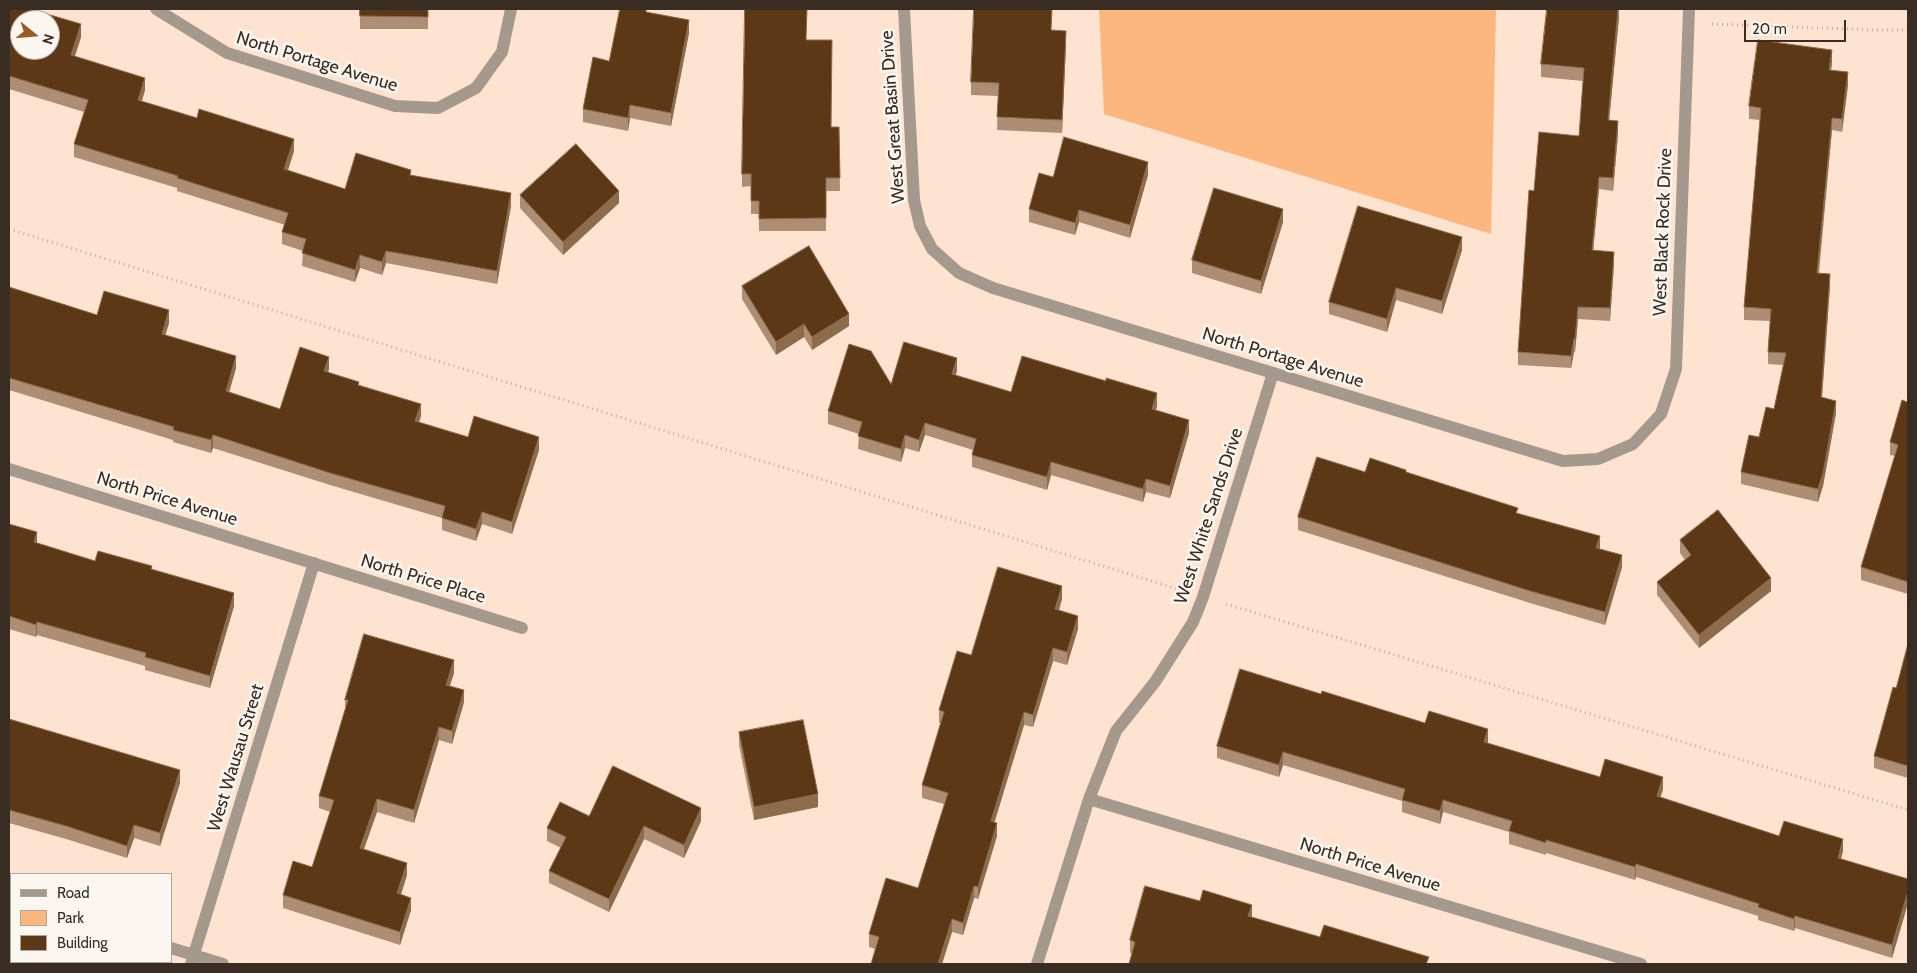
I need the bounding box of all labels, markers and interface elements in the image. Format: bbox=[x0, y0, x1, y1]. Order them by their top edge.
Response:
north arrow bbox=[10, 10, 60, 60]
scale bar bbox=[1747, 10, 1850, 42]
text: 20 m bbox=[1752, 20, 1787, 38]
street label: North Portage Avenue bbox=[234, 27, 400, 97]
street label: West Great Basin Drive bbox=[876, 30, 910, 204]
text: N bbox=[38, 32, 58, 46]
street label: West Black Rock Drive bbox=[1649, 148, 1677, 316]
street label: North Portage Avenue bbox=[1200, 323, 1366, 393]
street label: West White Sands Drive bbox=[1170, 425, 1248, 607]
street label: North Price Avenue bbox=[94, 467, 240, 531]
street label: North Price Place bbox=[358, 550, 488, 608]
street label: West Wausau Street bbox=[203, 682, 269, 834]
street label: North Price Avenue bbox=[1297, 833, 1443, 897]
legend bbox=[10, 873, 172, 963]
text: Road bbox=[57, 884, 90, 902]
text: Park bbox=[57, 909, 84, 927]
text: Building bbox=[57, 934, 108, 952]

